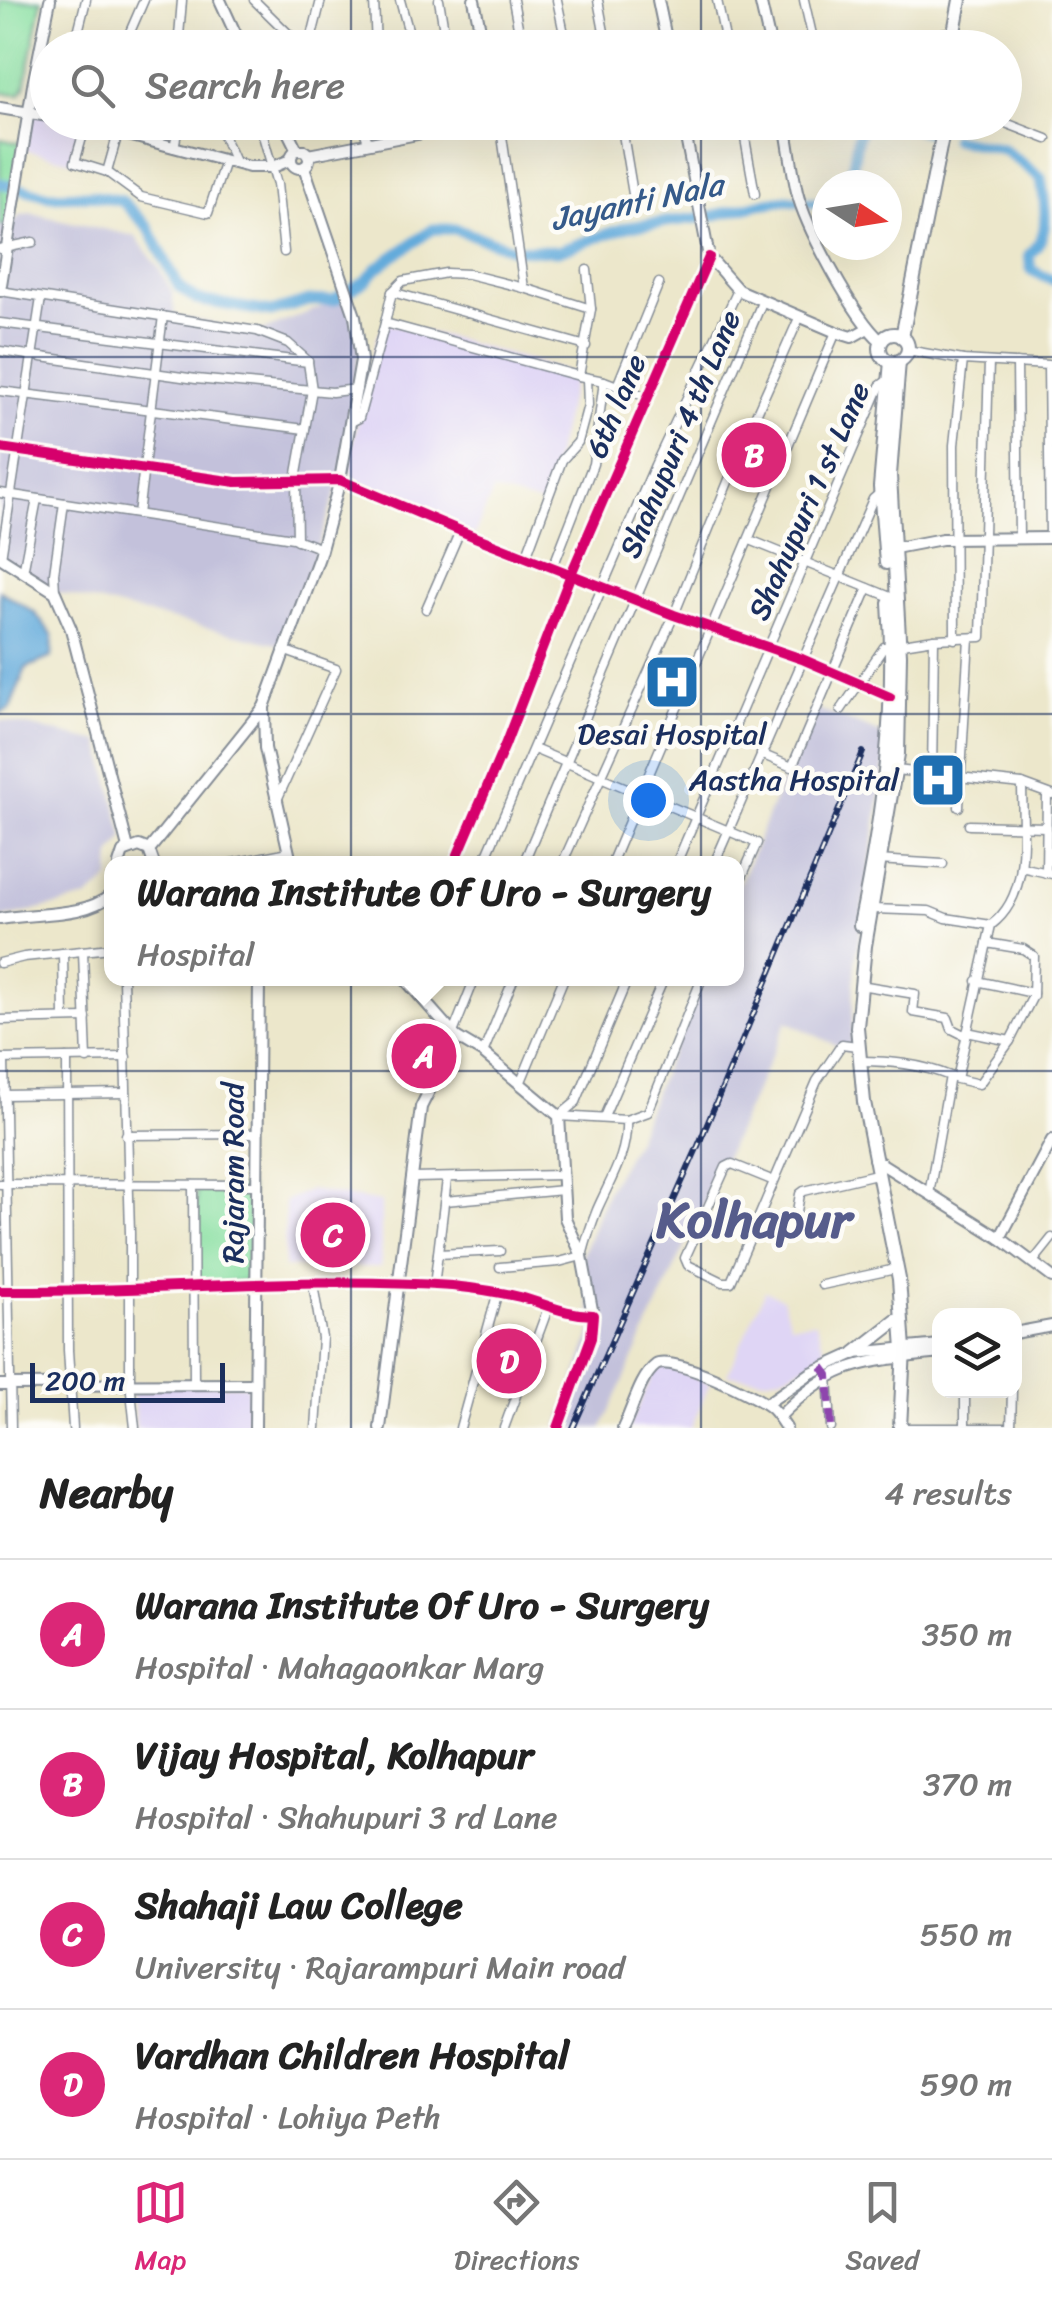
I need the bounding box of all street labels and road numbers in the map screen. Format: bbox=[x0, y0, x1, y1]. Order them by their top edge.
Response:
street label: Shahupuri 4 th Lane bbox=[603, 301, 757, 567]
street label: 6th lane bbox=[570, 345, 662, 467]
street label: Shahupuri 1 st Lane bbox=[732, 373, 886, 629]
street label: Rajaram Road bbox=[206, 1081, 260, 1263]

